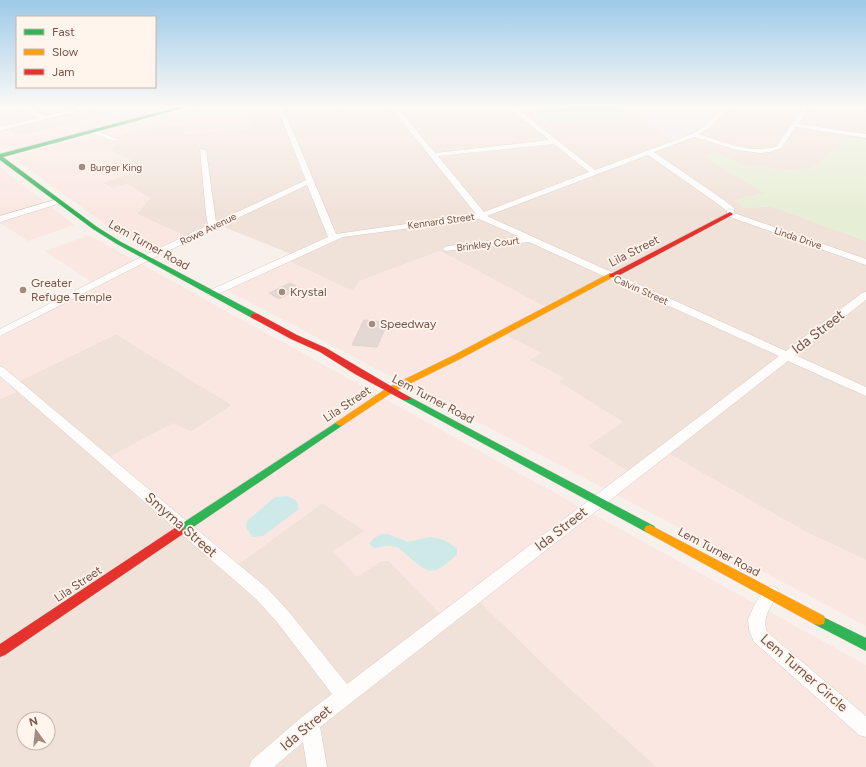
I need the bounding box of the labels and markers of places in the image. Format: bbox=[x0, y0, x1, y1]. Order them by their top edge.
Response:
place label: Burger King bbox=[90, 161, 142, 174]
marker: Burger King bbox=[77, 162, 87, 172]
place label: Greater Refuge Temple bbox=[31, 276, 112, 304]
marker: Greater Refuge Temple bbox=[18, 285, 28, 295]
place label: Krystal bbox=[290, 285, 327, 299]
marker: Krystal bbox=[277, 287, 287, 297]
place label: Speedway bbox=[380, 317, 437, 331]
marker: Speedway bbox=[367, 319, 377, 329]

